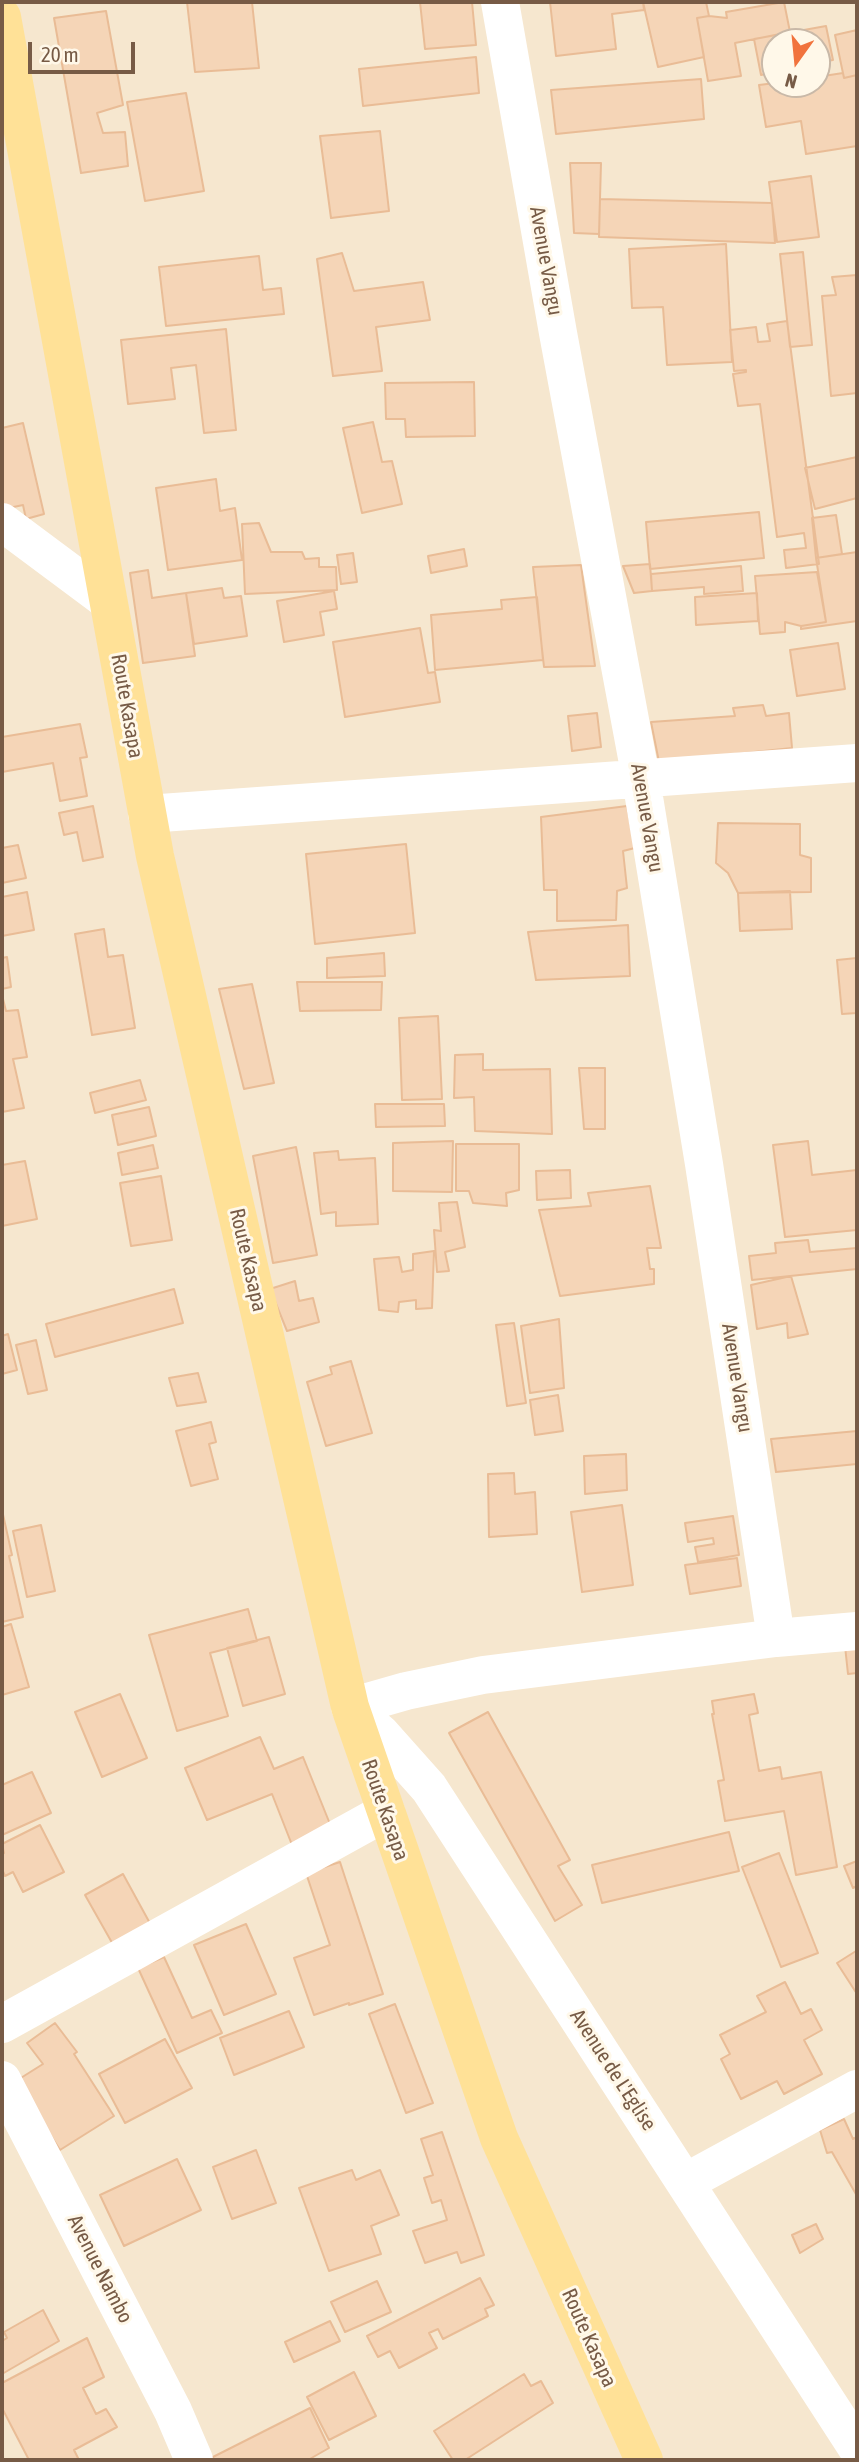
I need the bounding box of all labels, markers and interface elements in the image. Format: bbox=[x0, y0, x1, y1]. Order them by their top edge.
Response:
scale bar bbox=[32, 28, 138, 72]
north arrow bbox=[761, 28, 831, 98]
text: 20 m bbox=[41, 42, 79, 66]
text: N bbox=[783, 69, 799, 93]
street label: Avenue Vangu bbox=[524, 205, 568, 317]
street label: Route Kasapa bbox=[105, 652, 149, 760]
street label: Avenue Vangu bbox=[625, 762, 669, 874]
street label: Route Kasapa bbox=[224, 1206, 272, 1314]
street label: Avenue Vangu bbox=[716, 1322, 758, 1434]
street label: Route Kasapa bbox=[356, 1756, 414, 1864]
street label: Avenue de L'Eglise bbox=[565, 2005, 661, 2135]
street label: Avenue Nambo bbox=[62, 2211, 138, 2327]
street label: Route Kasapa bbox=[556, 2285, 622, 2391]

